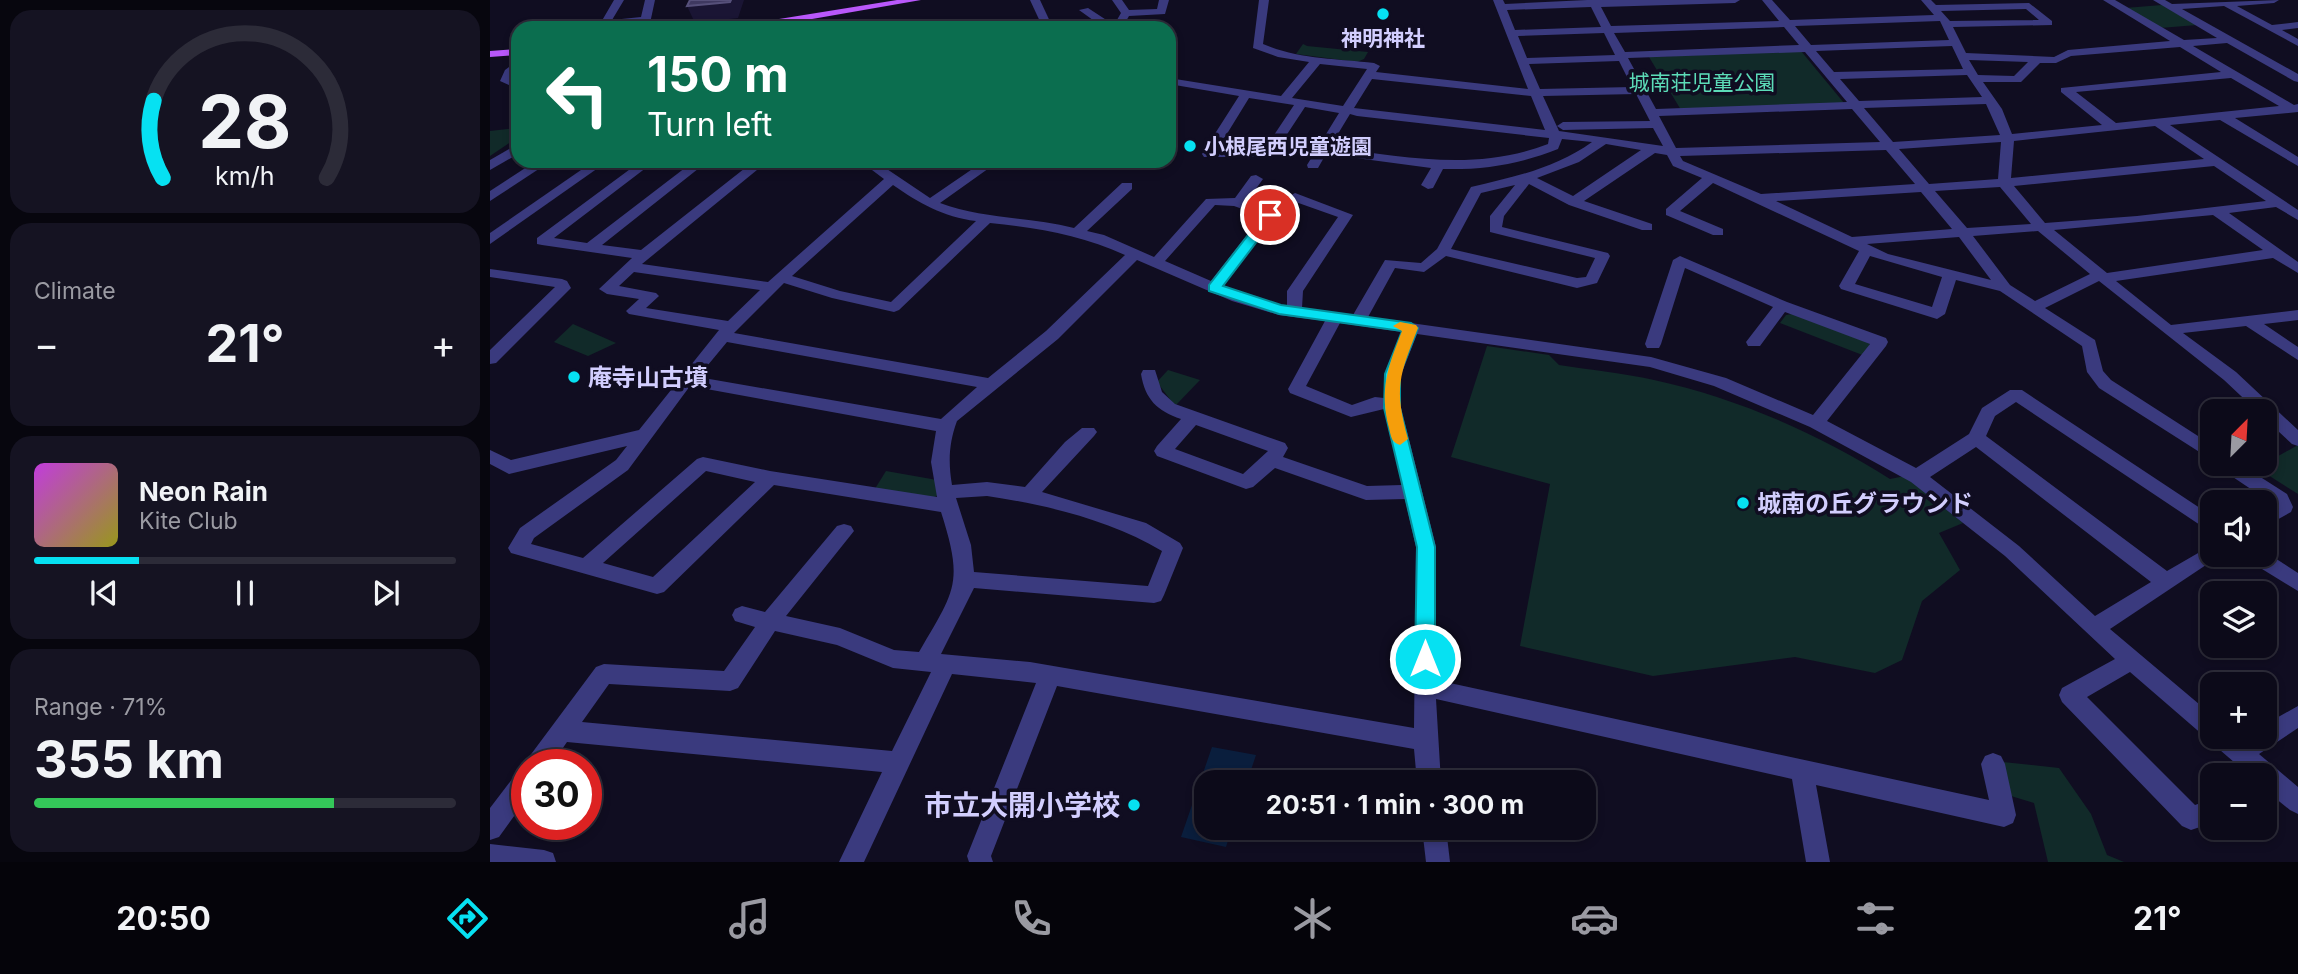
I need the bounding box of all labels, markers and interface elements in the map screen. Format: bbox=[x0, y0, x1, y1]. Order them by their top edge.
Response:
marker: 神明神社 bbox=[1375, 6, 1391, 22]
place label: 神明神社 bbox=[1341, 26, 1425, 51]
text: 150 m bbox=[647, 45, 789, 104]
icon: left bbox=[532, 49, 623, 140]
park label: 城南荘児童公園 bbox=[1629, 70, 1776, 95]
text: 28 bbox=[198, 77, 292, 166]
text: Turn left bbox=[647, 105, 772, 144]
place label: 小根尾西児童遊園 bbox=[1204, 134, 1372, 159]
marker: 小根尾西児童遊園 bbox=[1182, 138, 1198, 154]
text: km/h bbox=[215, 160, 275, 190]
pin bbox=[1240, 185, 1300, 245]
icon: arrive bbox=[1251, 196, 1289, 234]
text: Climate bbox=[34, 277, 116, 305]
text: 21° bbox=[205, 312, 285, 375]
text: − bbox=[34, 321, 59, 367]
text: + bbox=[431, 321, 456, 367]
place label: 庵寺山古墳 bbox=[588, 363, 708, 392]
marker: 庵寺山古墳 bbox=[566, 369, 582, 385]
north arrow bbox=[2200, 399, 2277, 476]
map controls bbox=[2200, 399, 2277, 840]
text: Neon Rain bbox=[139, 476, 268, 507]
place label: 城南の丘グラウンド bbox=[1757, 489, 1973, 518]
button: sound bbox=[2200, 490, 2277, 567]
marker: 城南の丘グラウンド bbox=[1735, 495, 1751, 511]
text: Kite Club bbox=[139, 507, 238, 535]
icon: previous bbox=[85, 574, 123, 612]
icon: pause bbox=[226, 574, 264, 612]
icon: next bbox=[367, 574, 405, 612]
button: layers bbox=[2200, 581, 2277, 658]
position arrow bbox=[1388, 622, 1462, 696]
button: + bbox=[2200, 672, 2277, 749]
text: Range · 71% bbox=[34, 693, 167, 721]
text: 355 km bbox=[34, 728, 224, 791]
speed limit sign: 30 bbox=[511, 749, 602, 840]
button: − bbox=[2200, 763, 2277, 840]
place label: 市立大開小学校 bbox=[924, 788, 1120, 822]
text: 20:51 · 1 min · 300 m bbox=[1266, 789, 1524, 820]
marker: 市立大開小学校 bbox=[1126, 797, 1142, 813]
icon: directions bbox=[443, 894, 492, 943]
icon: music bbox=[725, 894, 774, 943]
icon: phone bbox=[1007, 894, 1056, 943]
icon: climate bbox=[1288, 894, 1337, 943]
icon: car bbox=[1570, 894, 1619, 943]
icon: filters bbox=[1851, 894, 1900, 943]
text: 20:50 bbox=[116, 899, 211, 938]
text: 21° bbox=[2133, 899, 2182, 938]

